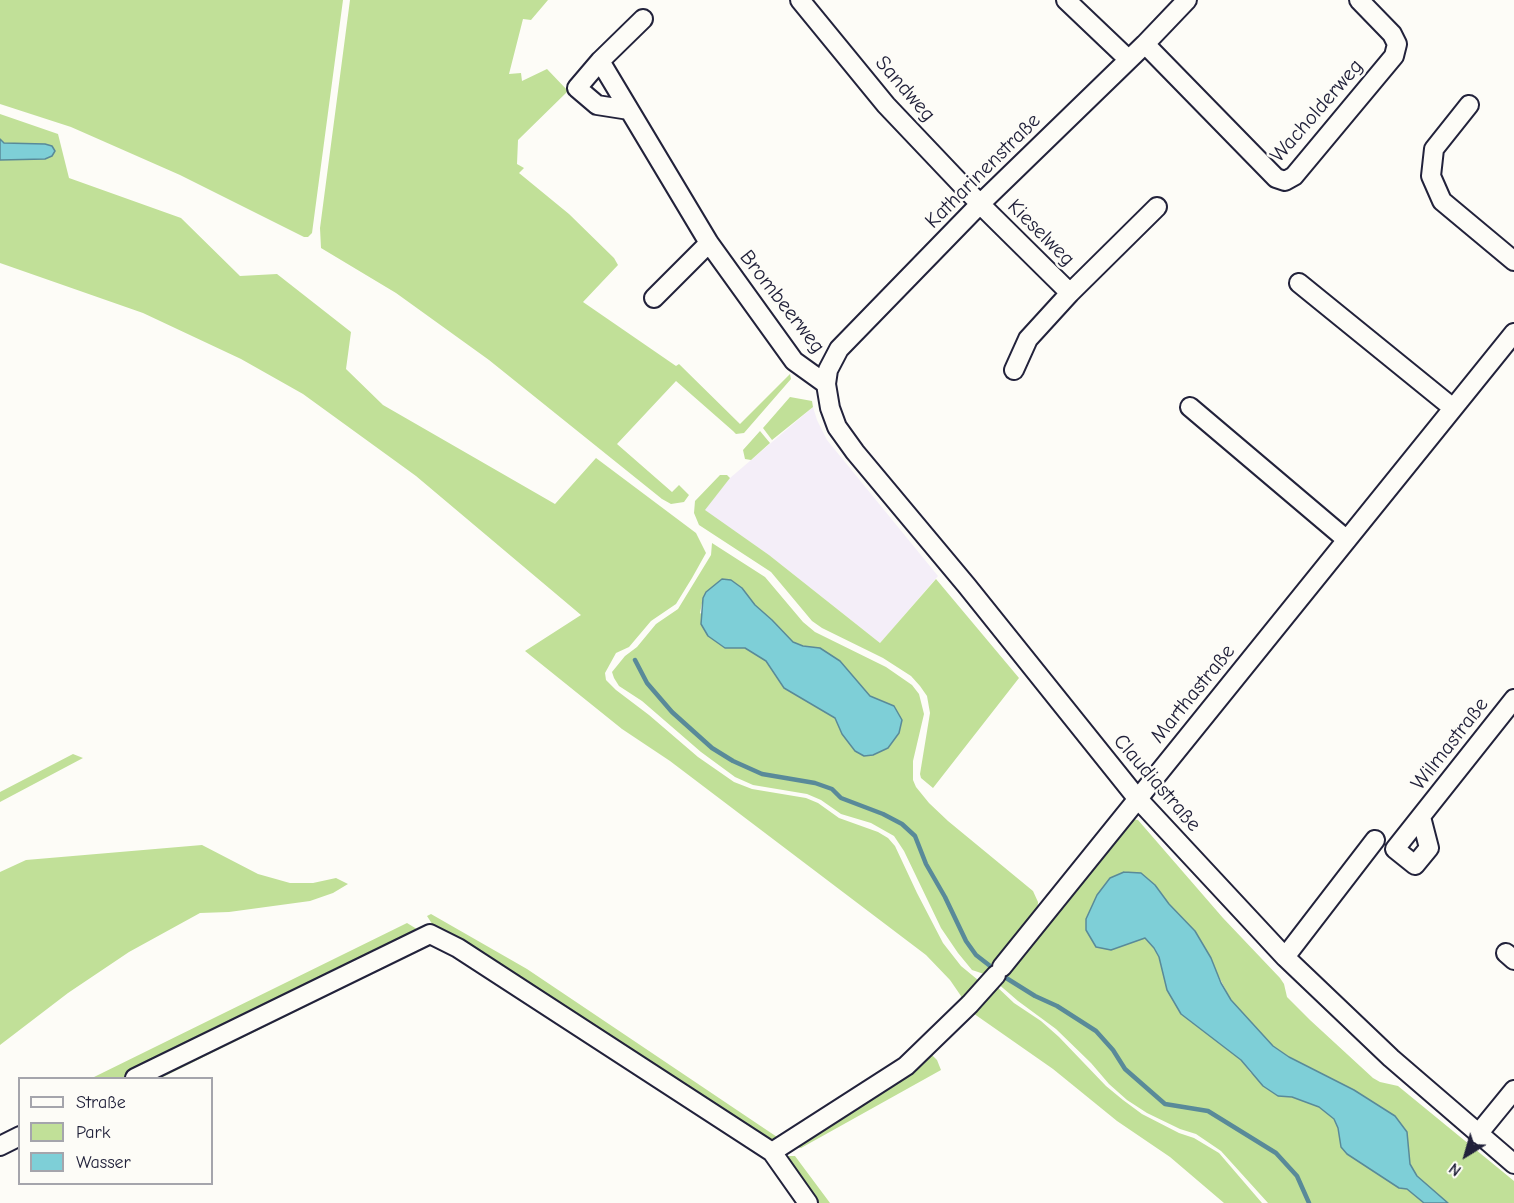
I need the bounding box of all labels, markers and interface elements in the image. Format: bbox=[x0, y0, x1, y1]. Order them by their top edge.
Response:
street label: Sandweg bbox=[870, 51, 940, 127]
street label: Wacholderweg bbox=[1265, 54, 1369, 168]
street label: Katharinenstraße bbox=[920, 108, 1046, 234]
street label: Kieselweg bbox=[1002, 194, 1080, 272]
street label: Brombeerweg bbox=[734, 245, 830, 359]
street label: Marthastraße bbox=[1145, 639, 1241, 749]
street label: Wilmastraße bbox=[1406, 693, 1494, 795]
street label: Claudiastraße bbox=[1108, 729, 1206, 837]
legend bbox=[18, 1077, 213, 1185]
text: Straße bbox=[76, 1092, 126, 1113]
text: Park bbox=[76, 1122, 110, 1143]
north arrow bbox=[1436, 1125, 1496, 1185]
text: Wasser bbox=[76, 1152, 131, 1173]
text: N bbox=[1446, 1159, 1465, 1180]

